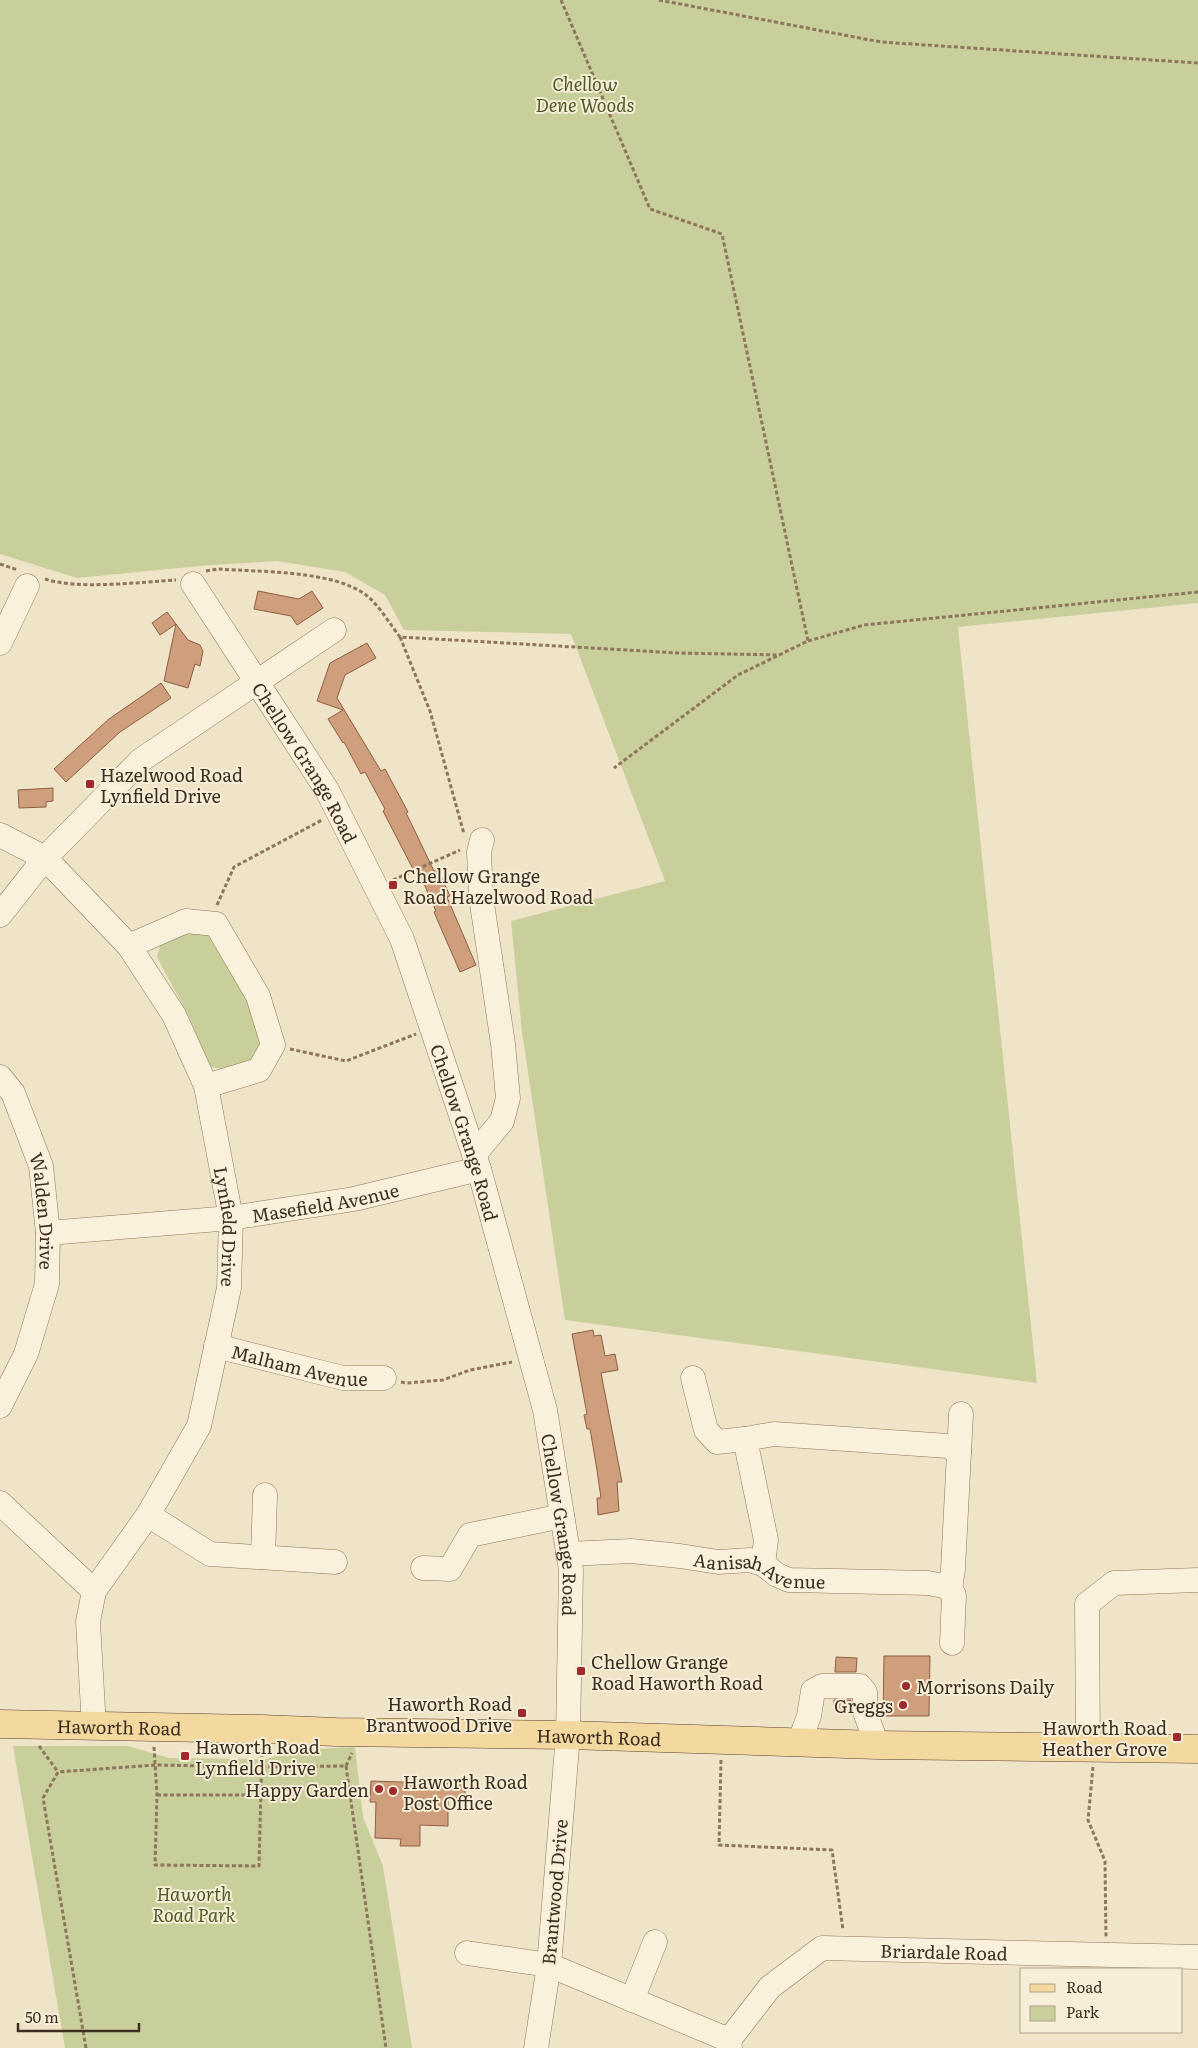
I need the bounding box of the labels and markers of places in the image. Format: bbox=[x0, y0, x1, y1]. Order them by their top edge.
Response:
place label: Hazelwood Road Lynfield Drive bbox=[100, 761, 243, 809]
marker: Hazelwood Road Lynfield Drive bbox=[84, 778, 96, 790]
place label: Chellow Grange Road Hazelwood Road bbox=[403, 862, 593, 910]
marker: Chellow Grange Road Hazelwood Road bbox=[387, 879, 399, 891]
place label: Chellow Grange Road Haworth Road bbox=[591, 1648, 763, 1696]
marker: Chellow Grange Road Haworth Road bbox=[575, 1665, 587, 1677]
place label: Morrisons Daily bbox=[916, 1673, 1055, 1700]
marker: Morrisons Daily bbox=[900, 1680, 912, 1692]
place label: Haworth Road Brantwood Drive bbox=[366, 1690, 512, 1738]
place label: Greggs bbox=[834, 1692, 893, 1719]
marker: Greggs bbox=[897, 1699, 909, 1711]
marker: Haworth Road Brantwood Drive bbox=[516, 1707, 528, 1719]
place label: Haworth Road Heather Grove bbox=[1042, 1714, 1167, 1762]
marker: Haworth Road Heather Grove bbox=[1171, 1731, 1183, 1743]
place label: Haworth Road Lynfield Drive bbox=[195, 1733, 320, 1781]
marker: Haworth Road Lynfield Drive bbox=[179, 1750, 191, 1762]
place label: Haworth Road Post Office bbox=[403, 1768, 528, 1816]
place label: Happy Garden bbox=[245, 1776, 369, 1803]
marker: Happy Garden bbox=[373, 1783, 385, 1795]
marker: Haworth Road Post Office bbox=[387, 1785, 399, 1797]

